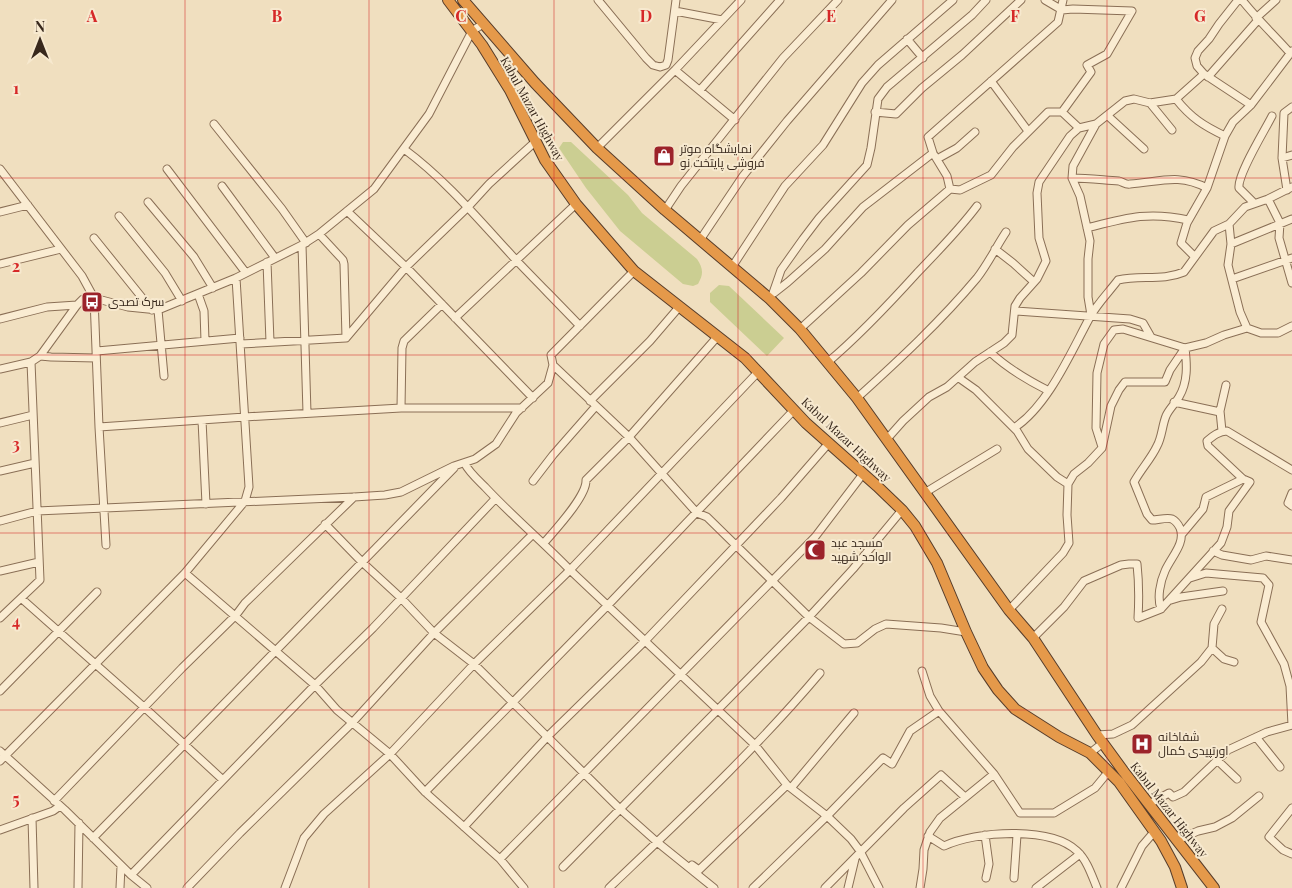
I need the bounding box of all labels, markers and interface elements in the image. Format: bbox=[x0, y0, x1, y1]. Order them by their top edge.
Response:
text: A bbox=[86, 5, 98, 26]
text: B bbox=[272, 5, 283, 26]
text: C bbox=[455, 5, 467, 26]
text: D bbox=[640, 5, 652, 26]
text: E bbox=[826, 5, 836, 26]
text: F bbox=[1010, 5, 1020, 26]
text: G bbox=[1194, 5, 1206, 26]
north arrow bbox=[15, 15, 65, 65]
text: N bbox=[35, 17, 45, 36]
street label: Kabul Mazar Highway bbox=[497, 53, 568, 164]
text: 1 bbox=[13, 77, 19, 98]
place label: نمایشگاه موتر فروشی پایتخت نو bbox=[679, 140, 765, 172]
shop icon: نمایشگاه موتر فروشی پایتخت نو bbox=[652, 144, 676, 168]
text: 2 bbox=[12, 255, 20, 276]
bus stop icon: سرک تصدی bbox=[80, 290, 104, 314]
place label: سرک تصدی bbox=[108, 293, 164, 309]
street label: Kabul Mazar Highway bbox=[798, 393, 895, 485]
text: 3 bbox=[12, 433, 20, 454]
place label: مسجد عبد الواحد شهید bbox=[831, 534, 892, 564]
mosque icon: مسجد عبد الواحد شهید bbox=[803, 538, 827, 562]
text: 4 bbox=[12, 610, 20, 631]
place label: شفاخانه اورتپیدی کمال bbox=[1158, 728, 1228, 759]
hospital icon: شفاخانه اورتپیدی کمال bbox=[1130, 732, 1154, 756]
street label: Kabul Mazar Highway bbox=[1127, 758, 1212, 860]
text: 5 bbox=[12, 788, 20, 809]

